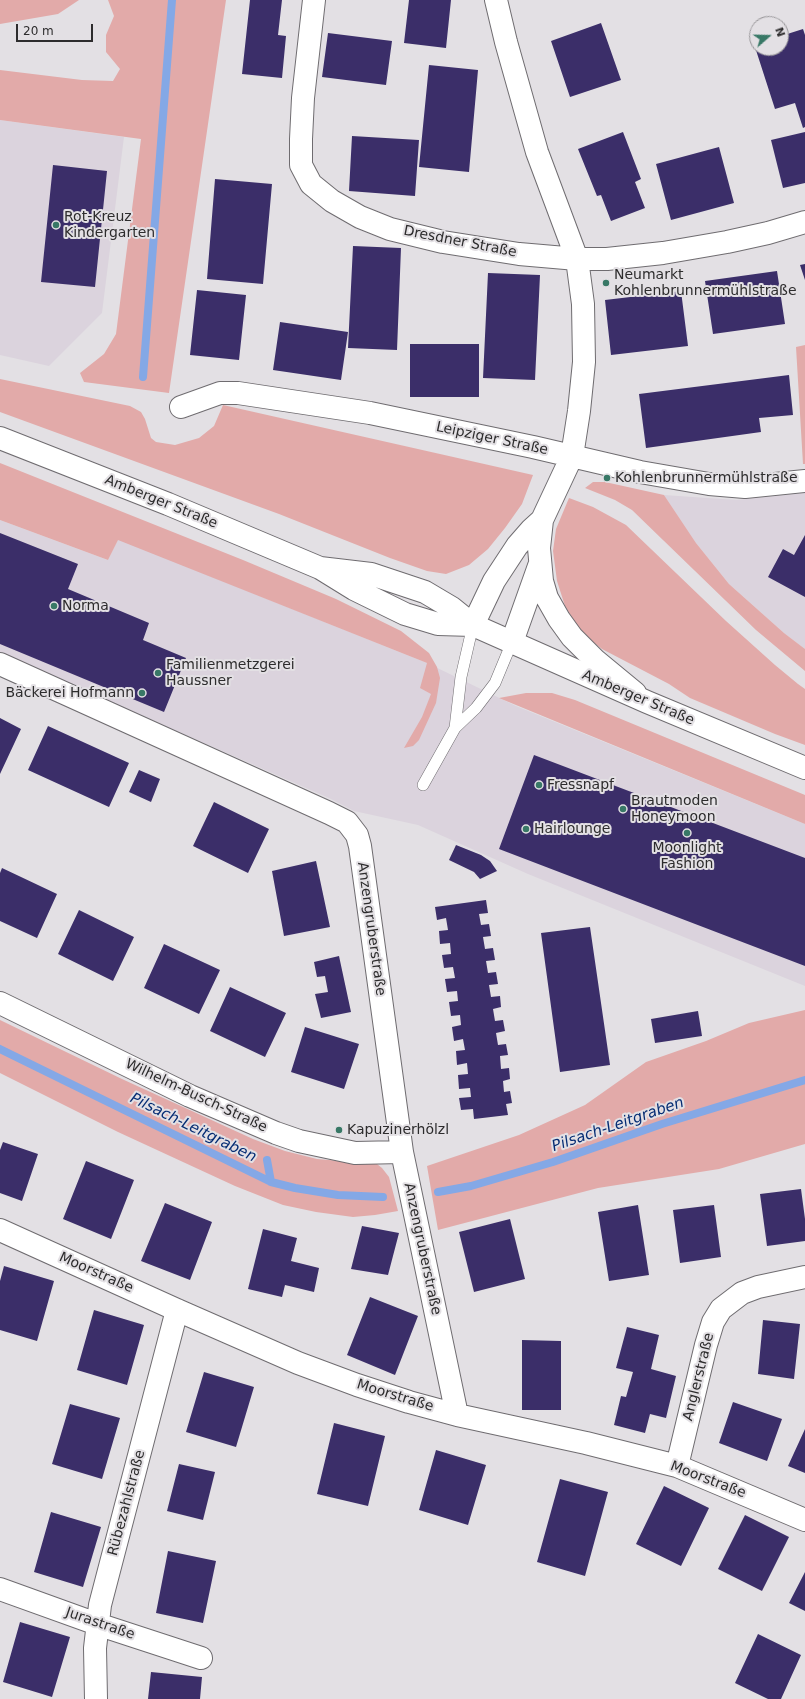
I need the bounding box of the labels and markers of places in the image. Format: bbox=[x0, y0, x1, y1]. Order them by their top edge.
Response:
place label: Rot-Kreuz Kindergarten bbox=[64, 209, 155, 242]
marker: Rot-Kreuz Kindergarten bbox=[51, 220, 61, 230]
place label: Neumarkt Kohlenbrunnermühlstraße bbox=[614, 267, 797, 300]
marker: Neumarkt Kohlenbrunnermühlstraße bbox=[601, 278, 611, 288]
place label: Kohlenbrunnermühlstraße bbox=[615, 470, 798, 486]
marker: Kohlenbrunnermühlstraße bbox=[602, 473, 612, 483]
place label: Norma bbox=[62, 598, 109, 614]
marker: Norma bbox=[49, 601, 59, 611]
place label: Familienmetzgerei Haussner bbox=[166, 657, 295, 690]
marker: Familienmetzgerei Haussner bbox=[153, 668, 163, 678]
place label: Bäckerei Hofmann bbox=[6, 685, 134, 701]
marker: Bäckerei Hofmann bbox=[137, 688, 147, 698]
place label: Fressnapf bbox=[547, 777, 614, 793]
marker: Fressnapf bbox=[534, 780, 544, 790]
place label: Brautmoden Honeymoon bbox=[631, 793, 718, 826]
marker: Brautmoden Honeymoon bbox=[618, 804, 628, 814]
place label: Hairlounge bbox=[534, 821, 610, 837]
marker: Hairlounge bbox=[521, 824, 531, 834]
marker: Moonlight Fashion bbox=[682, 828, 692, 838]
place label: Moonlight Fashion bbox=[652, 840, 722, 872]
place label: Kapuzinerhölzl bbox=[347, 1122, 449, 1138]
marker: Kapuzinerhölzl bbox=[334, 1125, 344, 1135]

